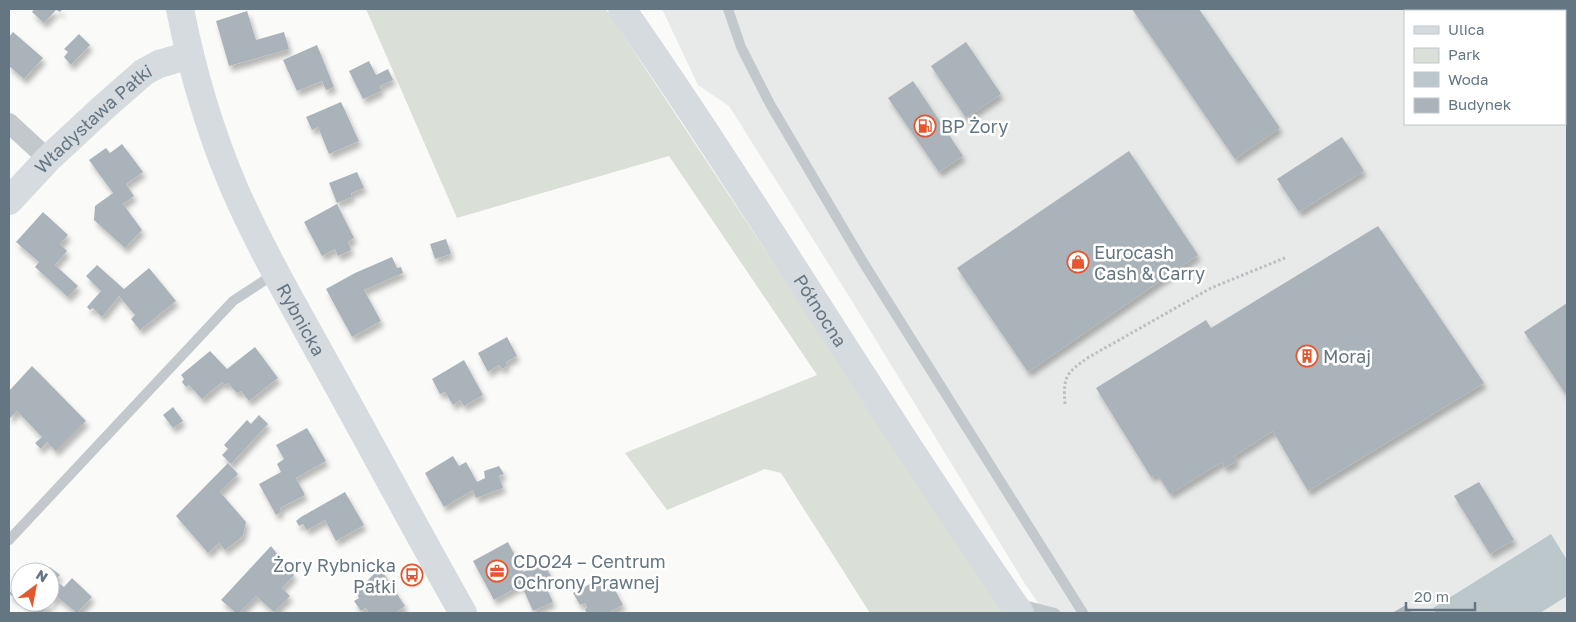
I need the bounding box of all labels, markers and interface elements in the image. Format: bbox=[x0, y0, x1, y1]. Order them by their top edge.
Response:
legend bbox=[1404, 10, 1566, 125]
text: Ulica bbox=[1448, 20, 1484, 38]
text: Park bbox=[1448, 45, 1481, 63]
street label: Władysława Pałki bbox=[30, 59, 155, 178]
text: Woda bbox=[1448, 70, 1489, 88]
text: Budynek bbox=[1448, 95, 1512, 113]
fuel station icon: BP Żory bbox=[913, 114, 937, 138]
place label: BP Żory bbox=[941, 115, 1008, 137]
place label: Eurocash Cash & Carry bbox=[1094, 241, 1205, 284]
shop icon: Eurocash Cash & Carry bbox=[1066, 250, 1090, 274]
street label: Północna bbox=[789, 270, 852, 351]
street label: Rybnicka bbox=[272, 279, 330, 360]
building icon: Moraj bbox=[1295, 344, 1319, 368]
place label: Moraj bbox=[1323, 345, 1371, 367]
place label: CDO24 – Centrum Ochrony Prawnej bbox=[513, 550, 666, 593]
place label: Żory Rybnicka Pałki bbox=[273, 554, 396, 597]
office icon: CDO24 – Centrum Ochrony Prawnej bbox=[485, 559, 509, 583]
north arrow bbox=[10, 562, 60, 612]
bus stop icon: Żory Rybnicka Pałki bbox=[400, 563, 424, 587]
text: N bbox=[33, 566, 51, 586]
scale bar bbox=[1406, 580, 1475, 612]
text: 20 m bbox=[1414, 587, 1449, 605]

